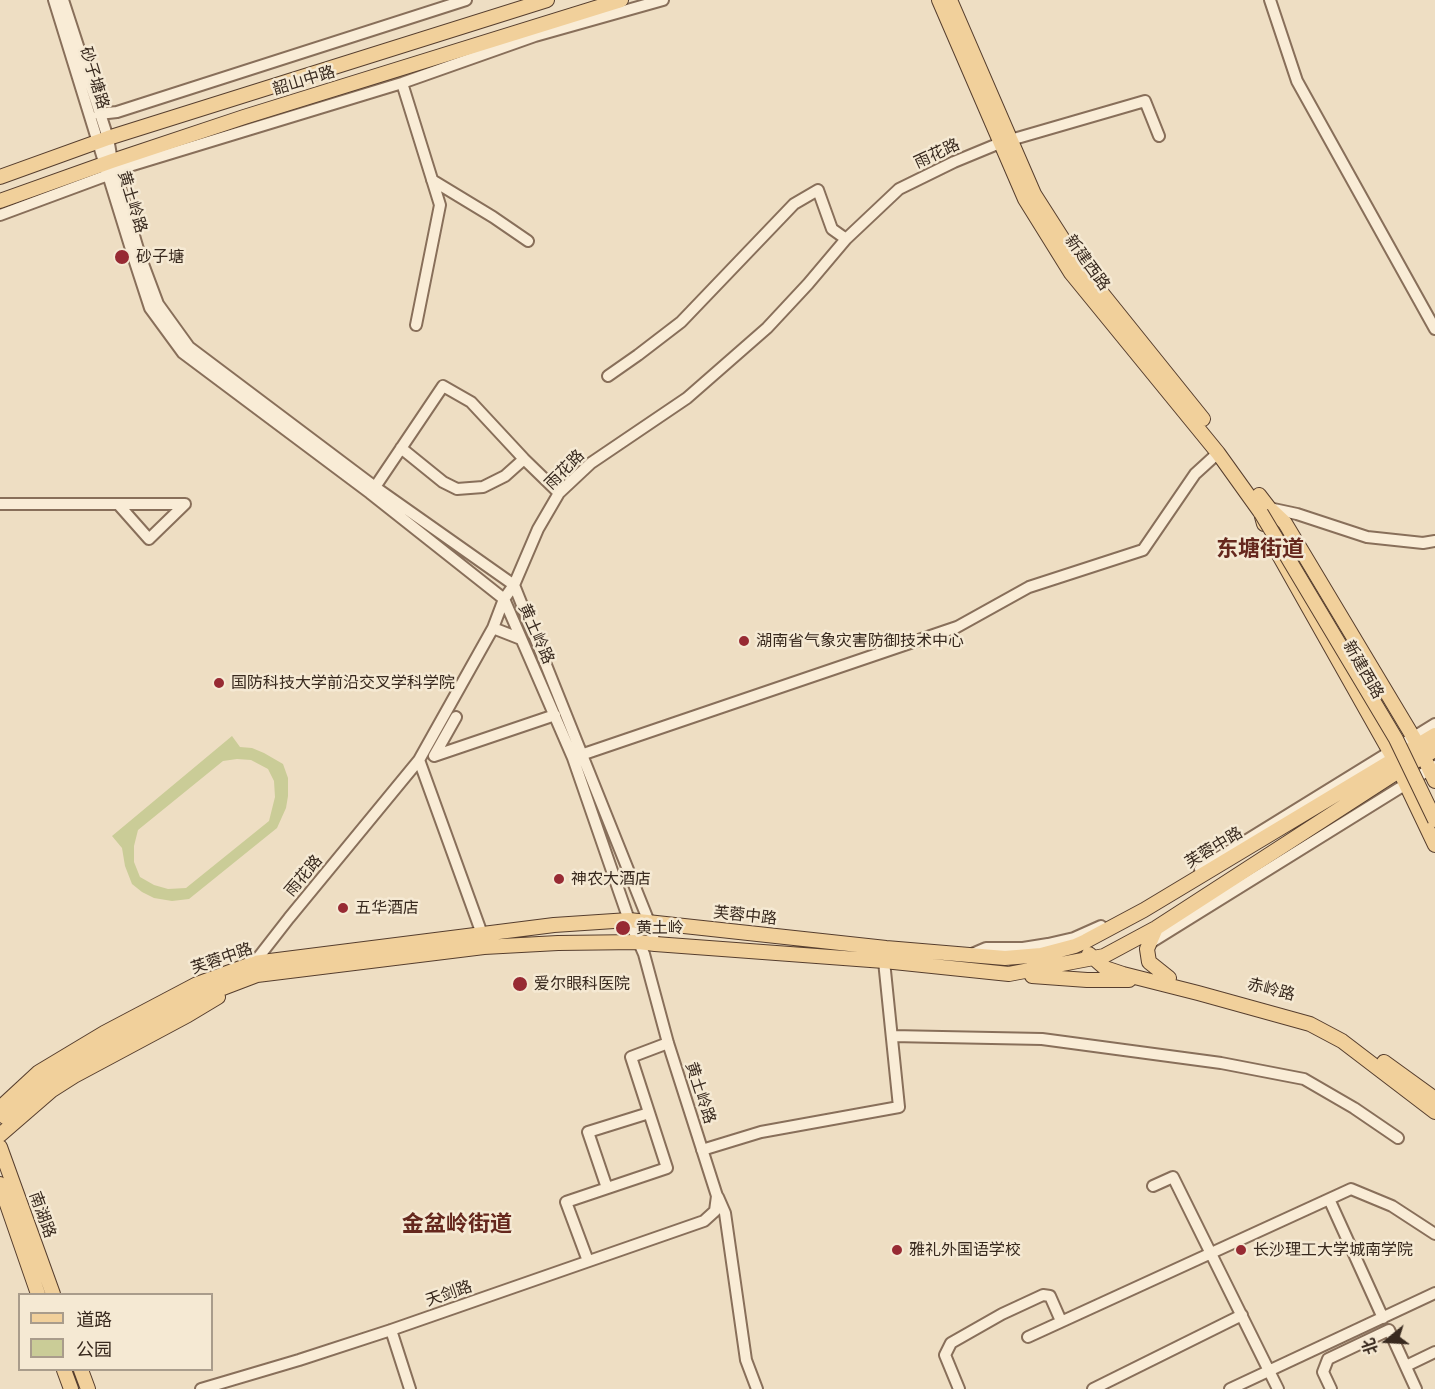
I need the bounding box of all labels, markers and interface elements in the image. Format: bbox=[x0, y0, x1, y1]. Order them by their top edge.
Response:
street label: 砂子塘路 bbox=[75, 45, 113, 111]
street label: 韶山中路 bbox=[271, 62, 337, 100]
street label: 雨花路 bbox=[911, 135, 963, 173]
street label: 黄土岭路 bbox=[113, 169, 151, 235]
street label: 新建西路 bbox=[1060, 231, 1114, 295]
place label: 砂子塘 bbox=[136, 247, 184, 267]
marker: 砂子塘 bbox=[113, 248, 131, 266]
street label: 雨花路 bbox=[541, 446, 589, 494]
district label: 东塘街道 bbox=[1216, 537, 1304, 563]
street label: 黄土岭路 bbox=[514, 601, 558, 667]
place label: 湖南省气象灾害防御技术中心 bbox=[756, 631, 964, 651]
marker: 湖南省气象灾害防御技术中心 bbox=[737, 634, 751, 648]
street label: 新建西路 bbox=[1339, 637, 1387, 703]
place label: 国防科技大学前沿交叉学科学院 bbox=[231, 673, 455, 693]
marker: 国防科技大学前沿交叉学科学院 bbox=[212, 676, 226, 690]
street label: 芙蓉中路 bbox=[1182, 823, 1246, 873]
street label: 雨花路 bbox=[281, 851, 327, 901]
place label: 神农大酒店 bbox=[571, 869, 651, 889]
marker: 神农大酒店 bbox=[552, 872, 566, 886]
place label: 五华酒店 bbox=[355, 898, 419, 918]
marker: 五华酒店 bbox=[336, 901, 350, 915]
street label: 芙蓉中路 bbox=[712, 903, 778, 929]
place label: 黄土岭 bbox=[636, 918, 684, 938]
marker: 黄土岭 bbox=[614, 919, 632, 937]
street label: 芙蓉中路 bbox=[189, 940, 255, 978]
place label: 爱尔眼科医院 bbox=[534, 974, 630, 994]
marker: 爱尔眼科医院 bbox=[511, 975, 529, 993]
street label: 赤岭路 bbox=[1245, 975, 1297, 1005]
street label: 黄土岭路 bbox=[681, 1060, 719, 1126]
street label: 南湖路 bbox=[25, 1189, 59, 1241]
district label: 金盆岭街道 bbox=[402, 1212, 512, 1238]
place label: 雅礼外国语学校 bbox=[909, 1240, 1021, 1260]
place label: 长沙理工大学城南学院 bbox=[1253, 1240, 1413, 1260]
marker: 雅礼外国语学校 bbox=[890, 1243, 904, 1257]
marker: 长沙理工大学城南学院 bbox=[1234, 1243, 1248, 1257]
street label: 天剑路 bbox=[423, 1277, 475, 1311]
legend bbox=[18, 1293, 213, 1371]
text: 道路 bbox=[76, 1308, 112, 1331]
north arrow bbox=[1357, 1311, 1417, 1371]
text: 北 bbox=[1358, 1336, 1382, 1357]
text: 公园 bbox=[76, 1338, 112, 1361]

